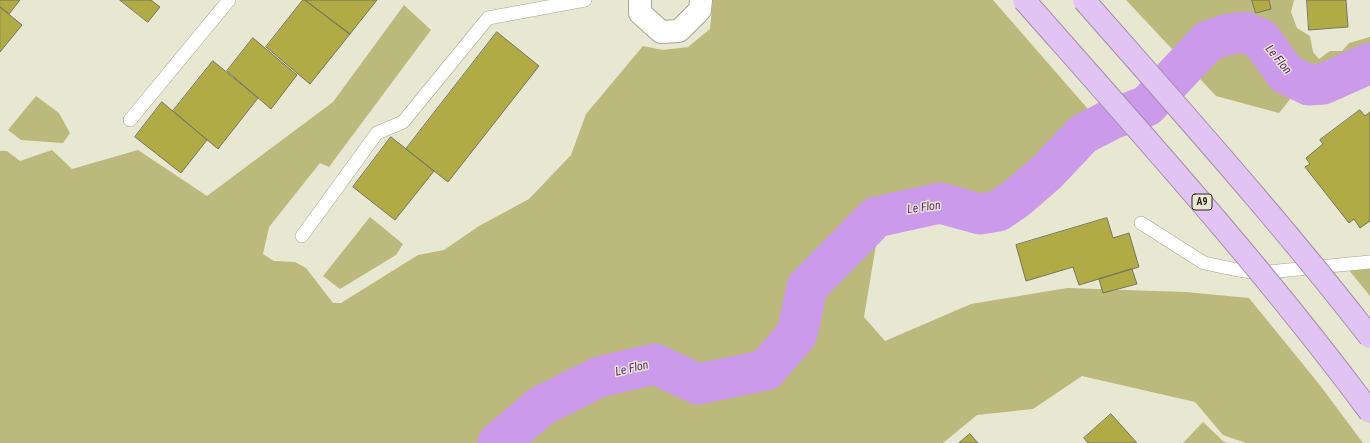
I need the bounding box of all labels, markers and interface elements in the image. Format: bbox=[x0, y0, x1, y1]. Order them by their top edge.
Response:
water label: Le Flon bbox=[1262, 43, 1294, 77]
road number: A9 bbox=[1192, 194, 1212, 210]
water label: Le Flon bbox=[906, 199, 942, 217]
water label: Le Flon bbox=[614, 358, 650, 380]

